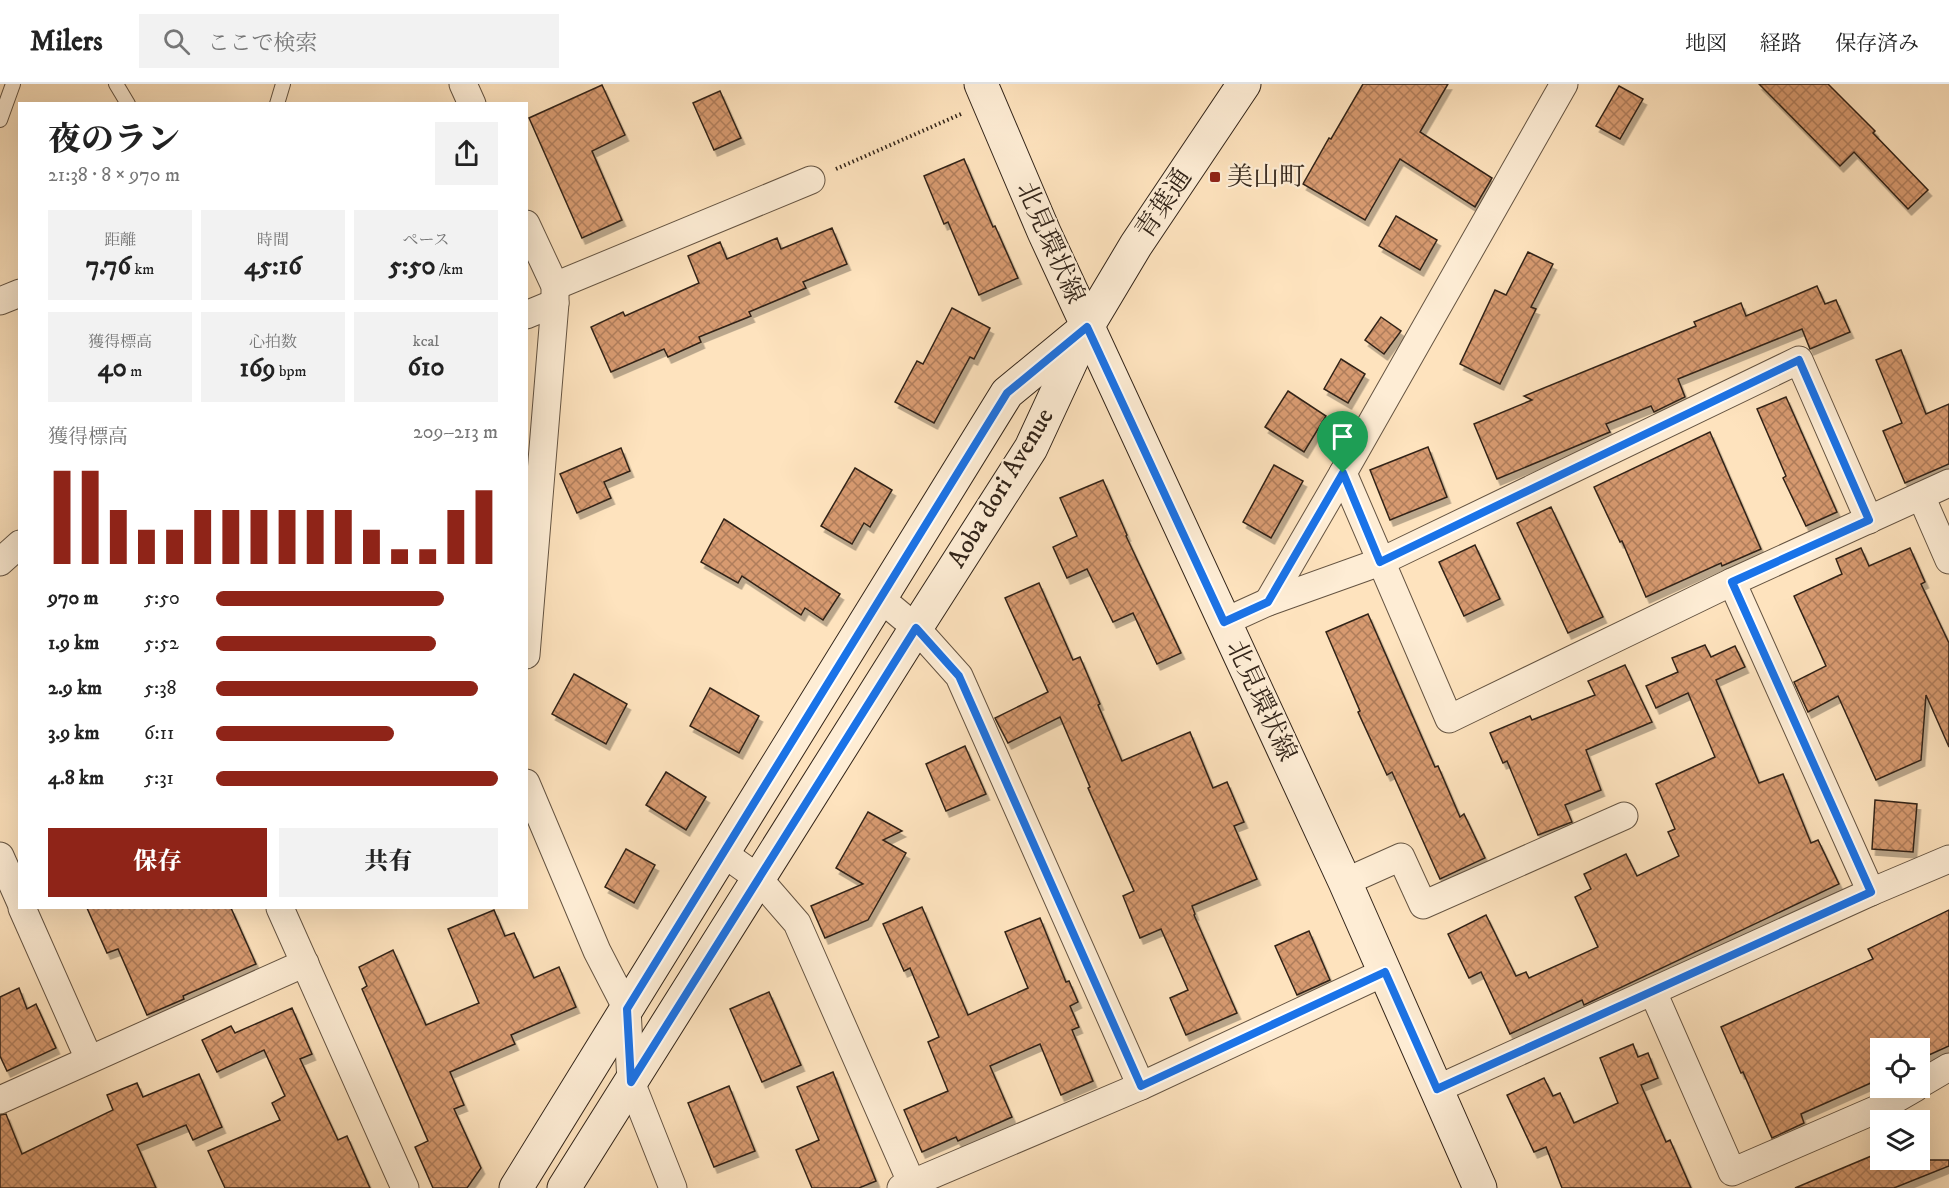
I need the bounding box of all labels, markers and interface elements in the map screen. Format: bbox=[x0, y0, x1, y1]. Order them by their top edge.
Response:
search box bbox=[139, 14, 559, 68]
text: Milers bbox=[30, 24, 103, 59]
icon: search bbox=[160, 25, 193, 58]
text: ここで検索 bbox=[208, 30, 318, 57]
text: 地図 bbox=[1685, 31, 1727, 57]
text: 経路 bbox=[1760, 31, 1802, 57]
text: 保存済み bbox=[1835, 31, 1919, 57]
text: 夜のラン bbox=[48, 120, 180, 161]
button: share bbox=[435, 122, 498, 185]
place label: 美山町 bbox=[1227, 161, 1305, 194]
street label: 青葉通 bbox=[1129, 162, 1199, 246]
text: 21:38 · 8 × 970 m bbox=[48, 163, 180, 188]
marker: 美山町 bbox=[1208, 170, 1222, 184]
street label: 北見環状線 bbox=[1008, 177, 1092, 309]
text: 距離 bbox=[104, 230, 136, 250]
text: 時間 bbox=[257, 230, 289, 250]
text: ペース bbox=[402, 230, 450, 250]
text: 7.76 bbox=[86, 250, 131, 283]
text: 45:16 bbox=[244, 250, 302, 283]
text: 5:50 bbox=[389, 250, 435, 283]
text: km bbox=[131, 259, 154, 279]
text: /km bbox=[435, 259, 463, 279]
text: kcal bbox=[413, 331, 439, 351]
text: 獲得標高 bbox=[88, 332, 152, 352]
text: 心拍数 bbox=[249, 332, 297, 352]
text: 610 bbox=[408, 351, 444, 384]
text: 40 bbox=[98, 352, 127, 385]
text: 169 bbox=[240, 352, 275, 385]
text: m bbox=[127, 361, 142, 381]
text: bpm bbox=[275, 361, 306, 381]
street label: Aoba dori Avenue bbox=[940, 402, 1062, 574]
pin bbox=[1317, 411, 1368, 473]
text: 209–213 m bbox=[413, 420, 498, 445]
icon: arrive bbox=[1326, 420, 1359, 453]
text: 獲得標高 bbox=[48, 425, 128, 450]
text: 970 m bbox=[48, 586, 99, 611]
text: 5:50 bbox=[144, 586, 180, 611]
text: 1.9 km bbox=[48, 631, 99, 656]
text: 5:52 bbox=[144, 631, 179, 656]
street label: 北見環状線 bbox=[1219, 635, 1303, 767]
text: 2.9 km bbox=[48, 676, 102, 701]
text: 5:38 bbox=[144, 676, 177, 701]
text: 3.9 km bbox=[48, 721, 99, 746]
text: 6:11 bbox=[144, 721, 174, 746]
text: 4.8 km bbox=[48, 766, 104, 791]
text: 5:31 bbox=[144, 766, 174, 791]
button: 保存 bbox=[48, 828, 267, 897]
button: 共有 bbox=[279, 828, 498, 897]
map controls bbox=[1870, 1038, 1930, 1170]
button: locate bbox=[1870, 1038, 1930, 1098]
button: layers bbox=[1870, 1110, 1930, 1170]

